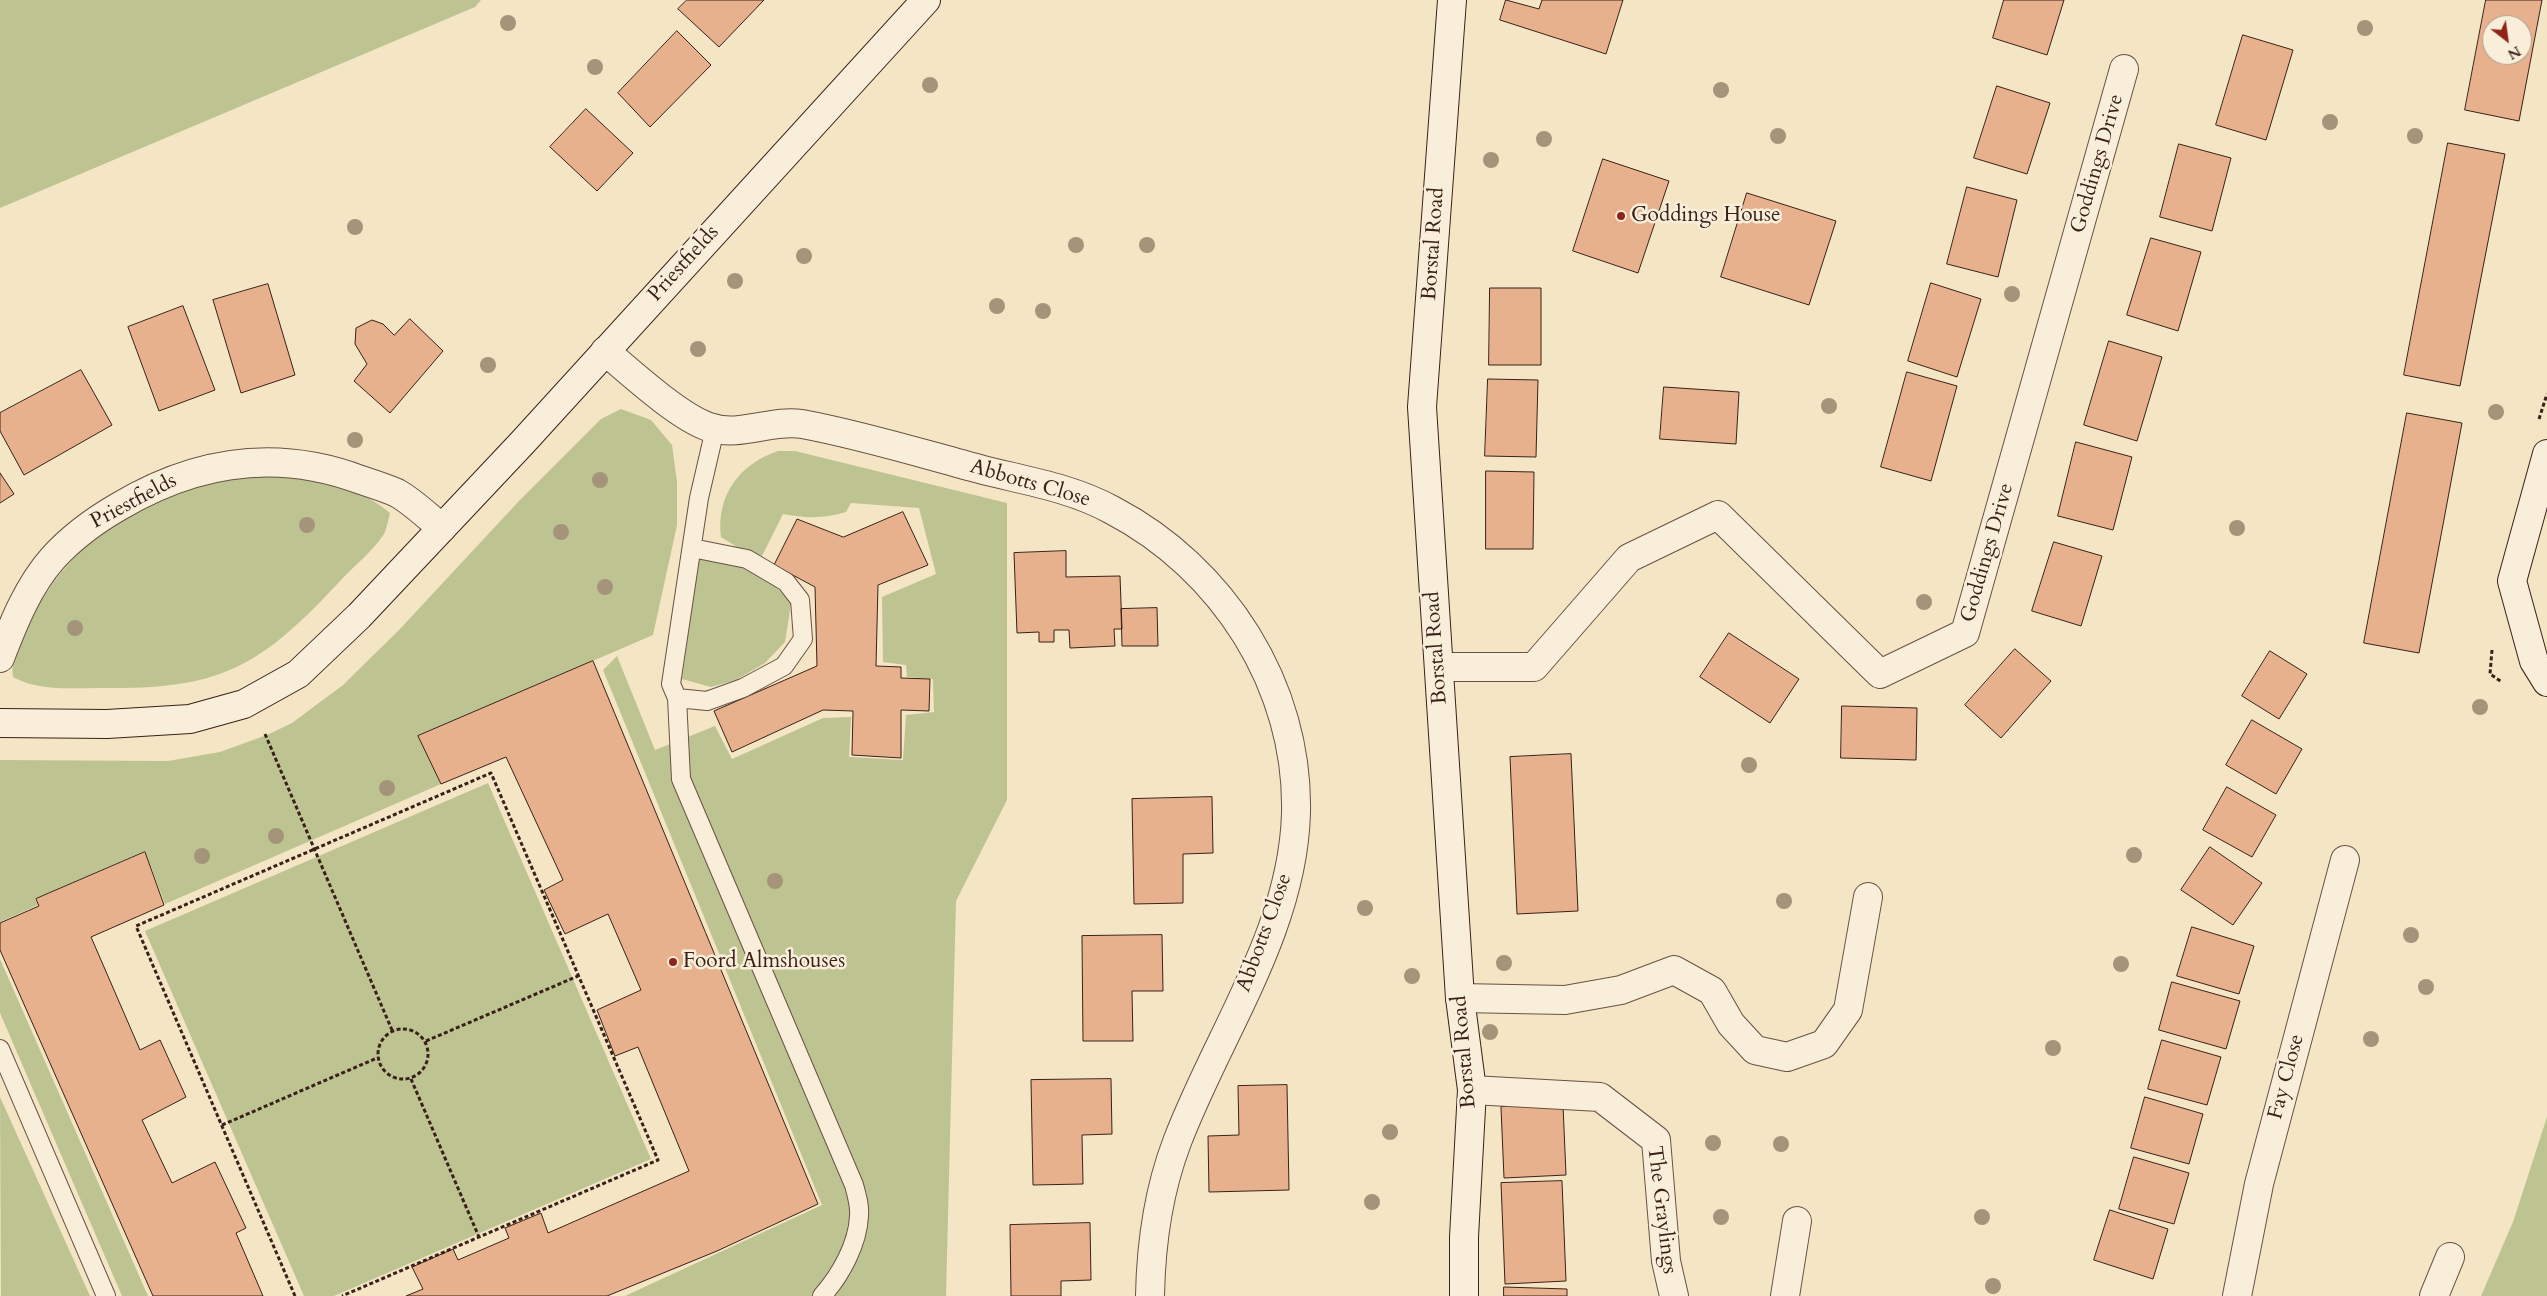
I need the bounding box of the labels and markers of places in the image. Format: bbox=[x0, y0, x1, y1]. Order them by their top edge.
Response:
place label: Goddings House bbox=[1631, 203, 1781, 229]
marker: Goddings House bbox=[1615, 210, 1627, 222]
place label: Foord Almshouses bbox=[683, 949, 845, 975]
marker: Foord Almshouses bbox=[667, 956, 679, 968]

